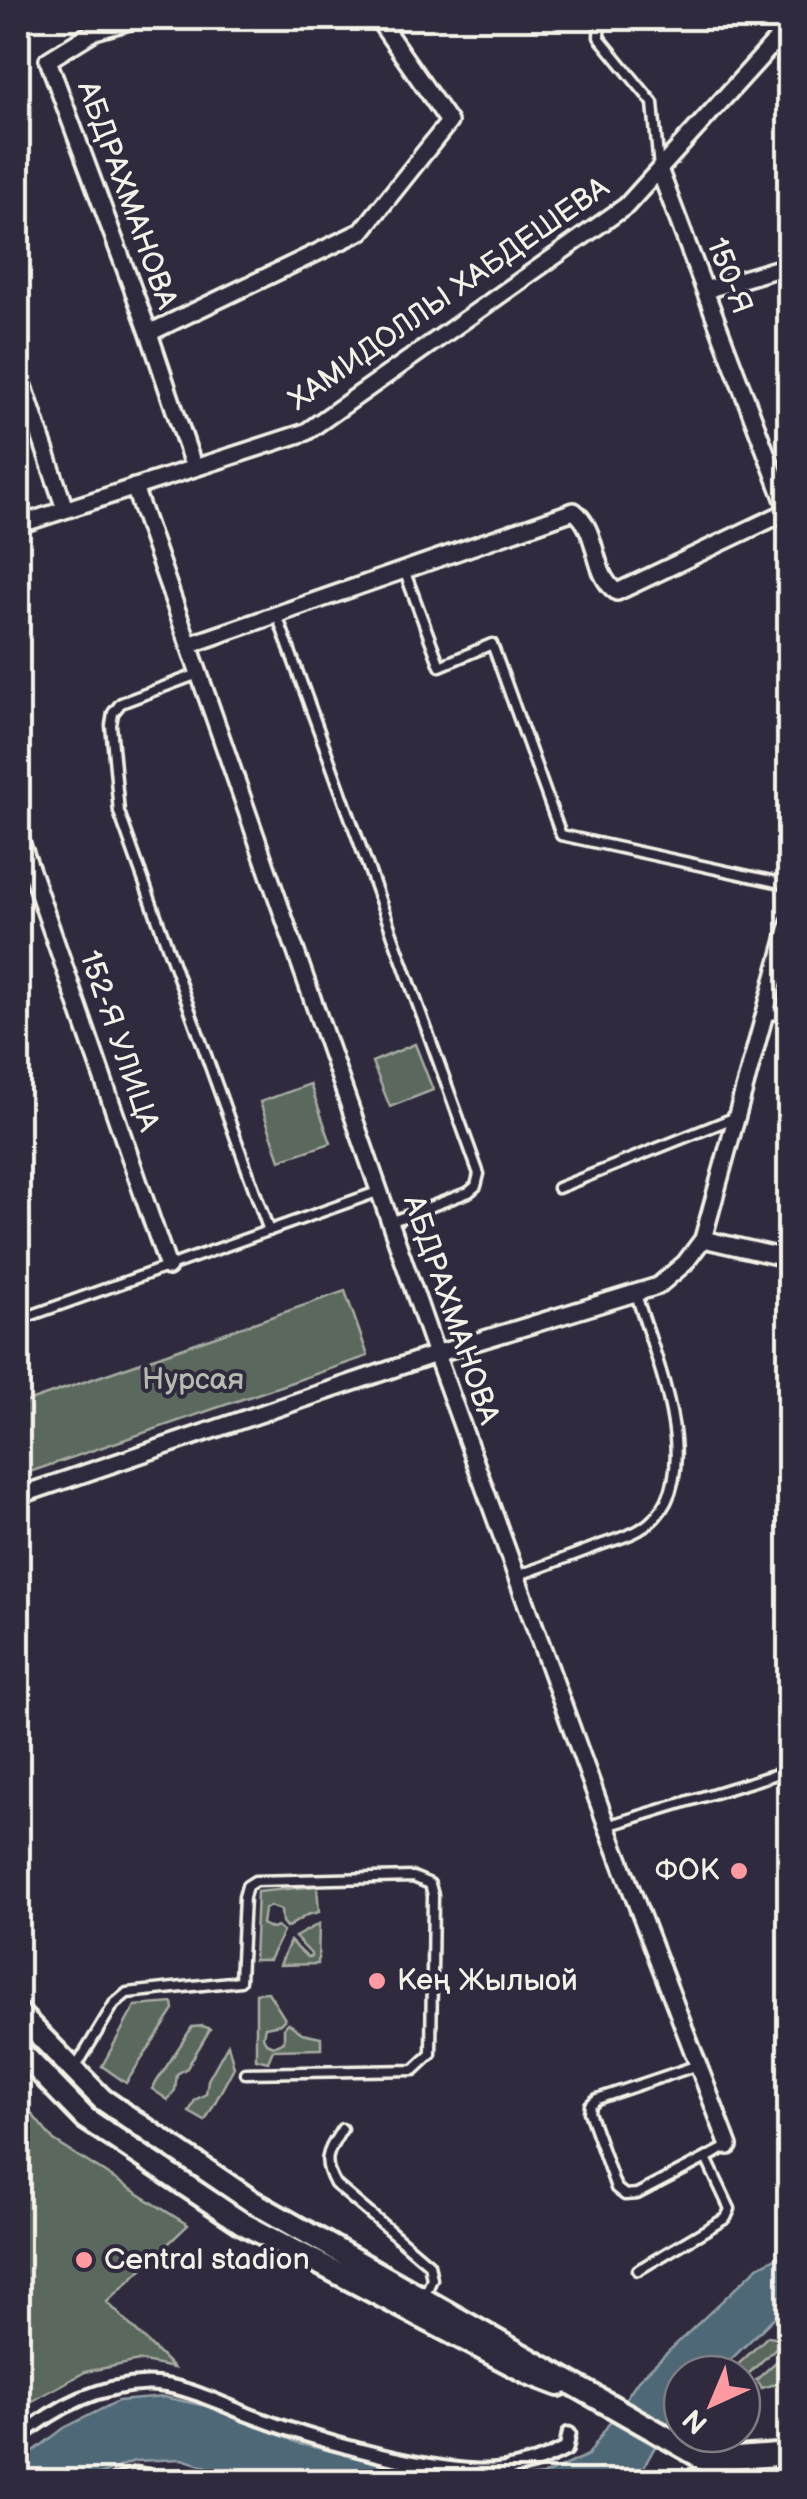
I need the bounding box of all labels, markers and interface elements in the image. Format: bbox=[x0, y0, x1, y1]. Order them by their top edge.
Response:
street label: АБДРАХМАНОВА bbox=[69, 75, 185, 315]
street label: ХАМИДОЛЛЫ ХАБДЕШЕВА bbox=[282, 169, 617, 418]
street label: 150-Я bbox=[698, 233, 760, 319]
street label: 152-Я УЛИЦА bbox=[71, 946, 167, 1137]
street label: АБДРАХМАНОВА bbox=[395, 1190, 507, 1430]
park label: Нурсая bbox=[142, 1362, 244, 1398]
place label: ФОК bbox=[655, 1853, 720, 1889]
marker: ФОК bbox=[728, 1860, 750, 1882]
place label: Кең Жылыой bbox=[397, 1963, 578, 1999]
marker: Кең Жылыой bbox=[366, 1970, 388, 1992]
place label: Central stadion bbox=[104, 2242, 310, 2278]
marker: Central stadion bbox=[73, 2249, 95, 2271]
north arrow bbox=[662, 2354, 762, 2454]
text: N bbox=[677, 2402, 715, 2440]

